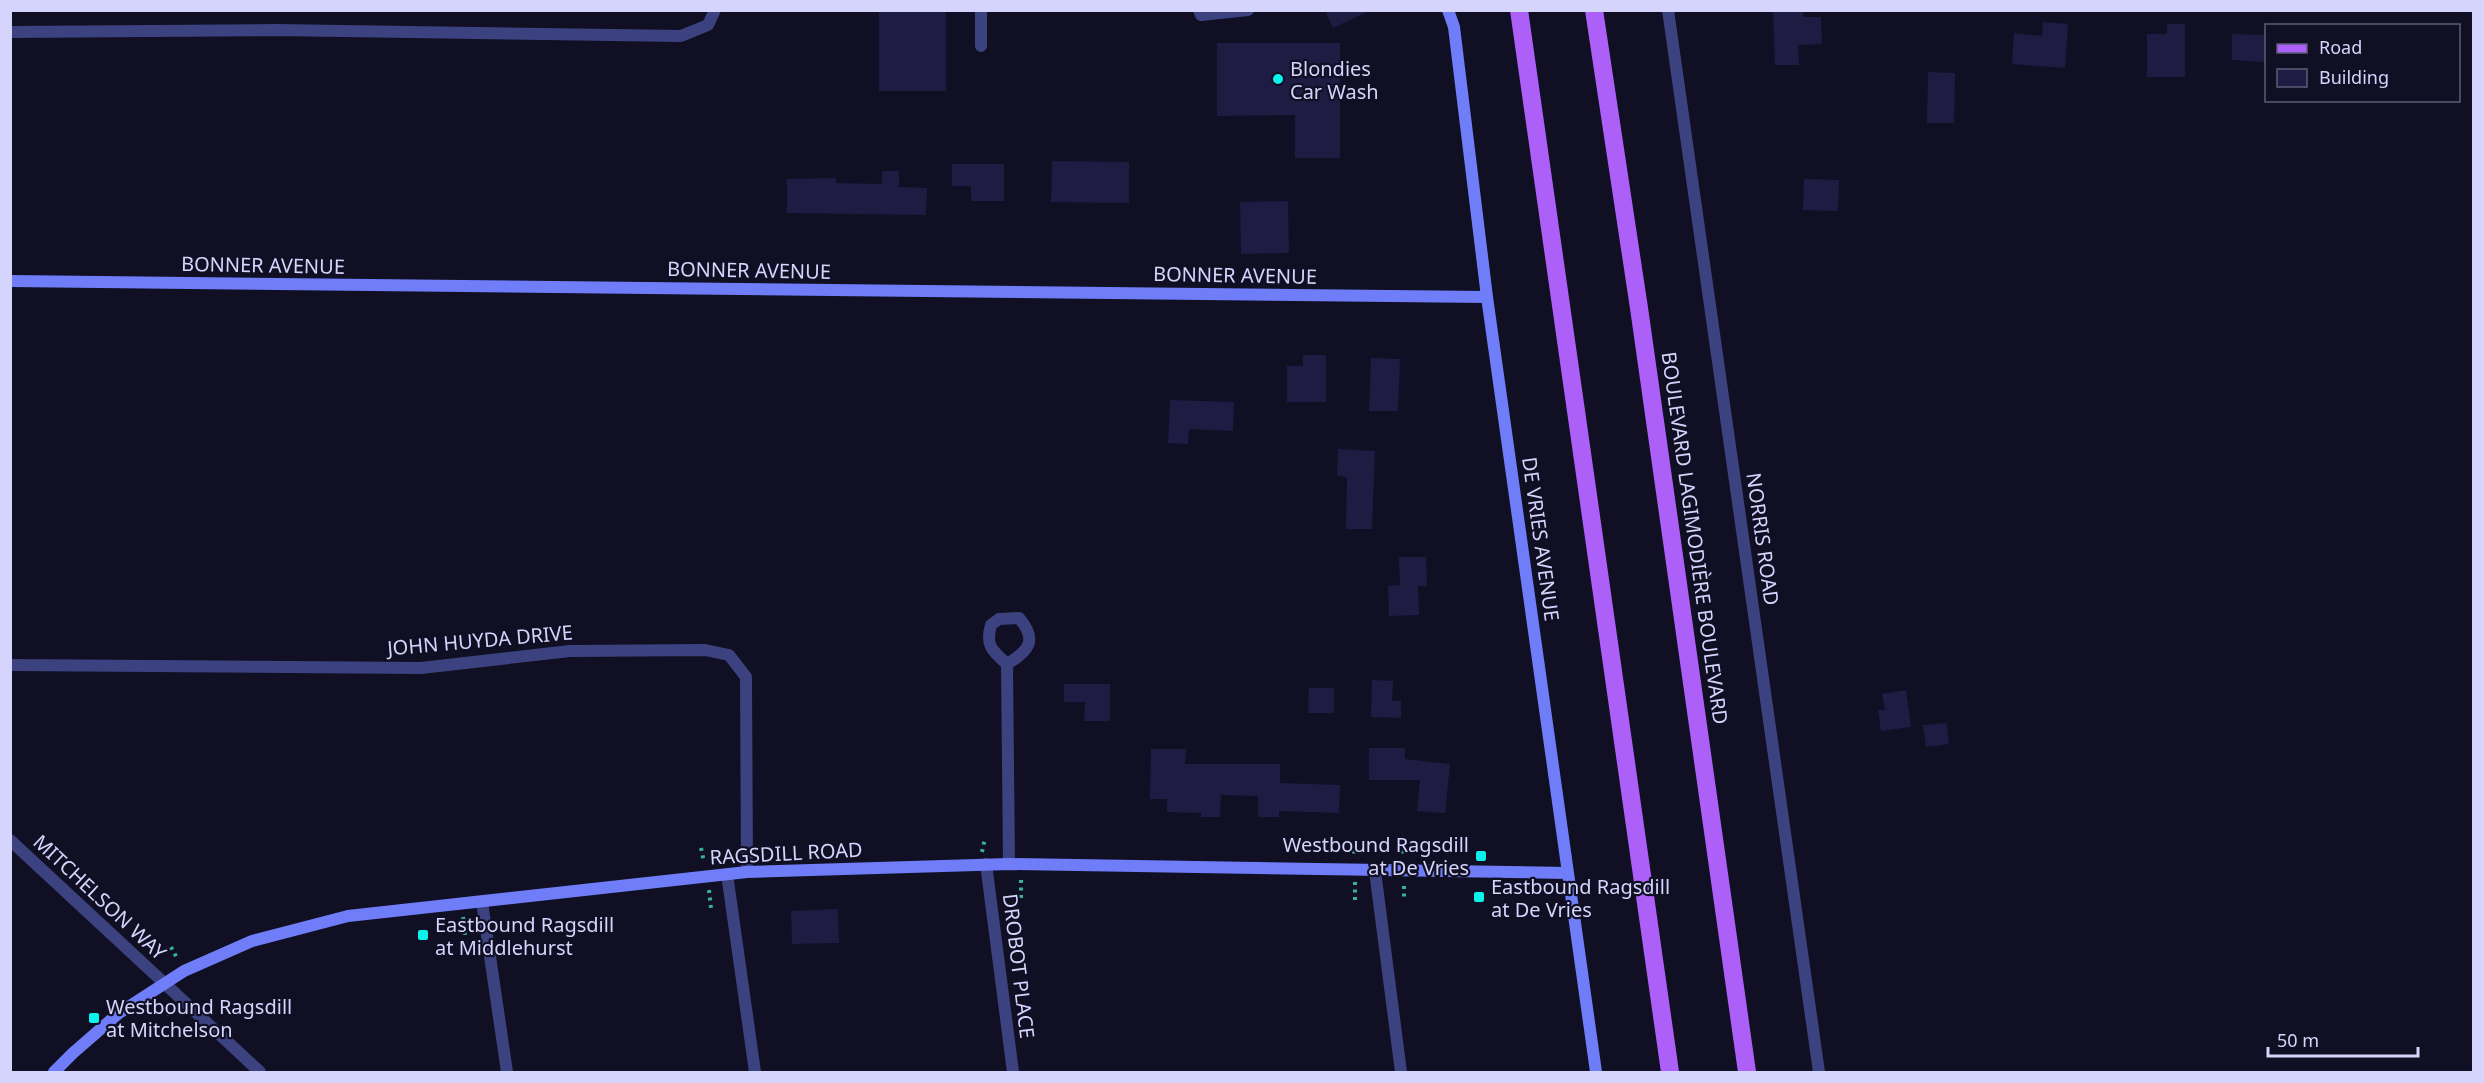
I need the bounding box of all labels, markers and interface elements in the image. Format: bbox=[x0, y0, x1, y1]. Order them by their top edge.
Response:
legend bbox=[2265, 24, 2460, 102]
text: Road bbox=[2319, 35, 2362, 59]
place label: Blondies Car Wash bbox=[1290, 55, 1379, 105]
text: Building bbox=[2319, 65, 2389, 89]
marker: Blondies Car Wash bbox=[1271, 72, 1285, 86]
street label: BONNER AVENUE bbox=[181, 250, 345, 280]
street label: BONNER AVENUE bbox=[667, 255, 831, 285]
street label: BONNER AVENUE bbox=[1153, 260, 1317, 290]
street label: BOULEVARD LAGIMODIÈRE BOULEVARD bbox=[1655, 350, 1735, 726]
street label: DE VRIES AVENUE bbox=[1516, 455, 1566, 623]
street label: NORRIS ROAD bbox=[1740, 471, 1786, 607]
street label: JOHN HUYDA DRIVE bbox=[384, 618, 574, 662]
street label: MITCHELSON WAY bbox=[28, 828, 173, 966]
place label: Westbound Ragsdill at De Vries bbox=[1283, 831, 1469, 881]
street label: RAGSDILL ROAD bbox=[709, 836, 863, 870]
marker: Westbound Ragsdill at De Vries bbox=[1474, 849, 1488, 863]
place label: Eastbound Ragsdill at De Vries bbox=[1491, 873, 1670, 923]
marker: Eastbound Ragsdill at De Vries bbox=[1472, 890, 1486, 904]
street label: DROBOT PLACE bbox=[997, 892, 1041, 1040]
place label: Eastbound Ragsdill at Middlehurst bbox=[435, 911, 614, 961]
marker: Eastbound Ragsdill at Middlehurst bbox=[416, 928, 430, 942]
place label: Westbound Ragsdill at Mitchelson bbox=[106, 993, 292, 1043]
marker: Westbound Ragsdill at Mitchelson bbox=[87, 1011, 101, 1025]
scale bar bbox=[2268, 1020, 2418, 1058]
text: 50 m bbox=[2277, 1028, 2319, 1052]

